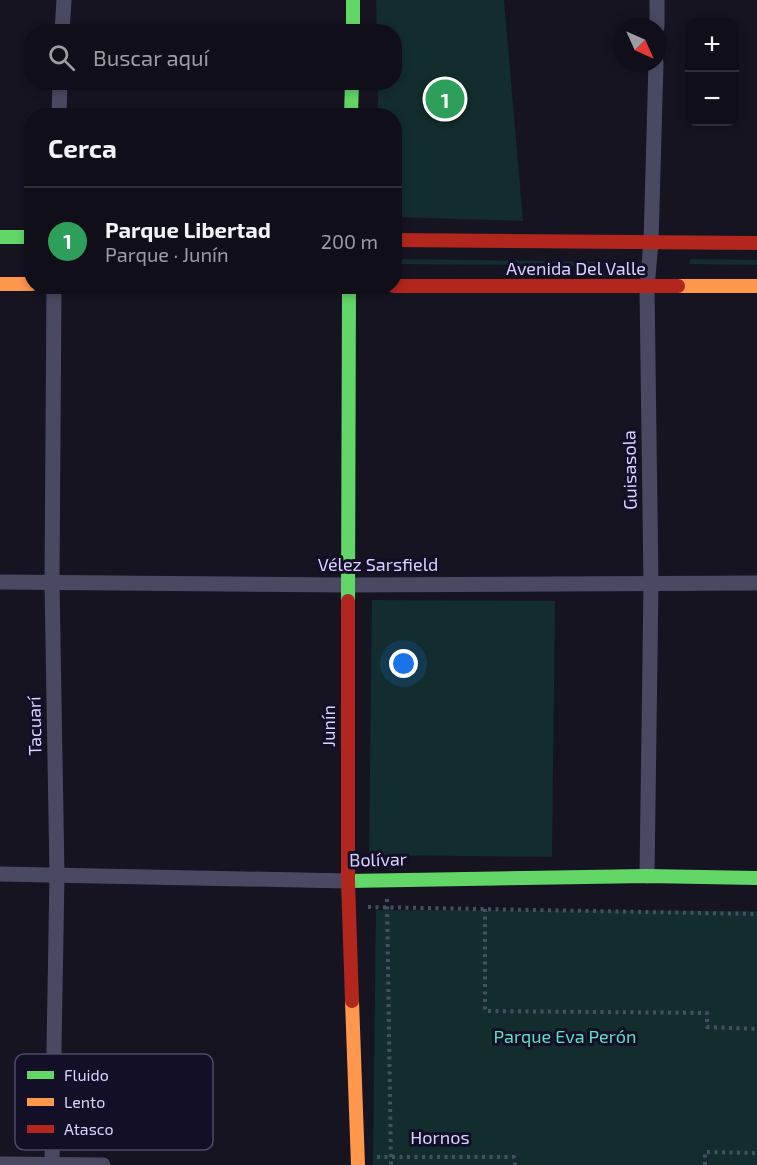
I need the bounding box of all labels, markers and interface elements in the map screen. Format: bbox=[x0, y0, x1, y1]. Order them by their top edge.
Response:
north arrow bbox=[613, 18, 667, 72]
map controls bbox=[685, 18, 739, 126]
button: + bbox=[685, 18, 739, 72]
search box bbox=[24, 24, 402, 90]
icon: search bbox=[45, 41, 78, 74]
text: Buscar aquí bbox=[93, 44, 209, 70]
button: − bbox=[685, 72, 739, 126]
pin: 1 bbox=[426, 76, 464, 122]
text: Cerca bbox=[48, 132, 117, 163]
text: Parque Libertad bbox=[105, 216, 271, 242]
text: 1 bbox=[63, 229, 72, 253]
text: 200 m bbox=[321, 229, 378, 253]
text: Parque · Junín bbox=[105, 242, 229, 266]
street label: Avenida Del Valle bbox=[506, 257, 646, 279]
street label: Guisasola bbox=[617, 430, 641, 510]
street label: Vélez Sarsfield bbox=[318, 553, 438, 575]
your location bbox=[389, 649, 418, 678]
street label: Tacuarí bbox=[22, 696, 46, 756]
street label: Junín bbox=[317, 705, 339, 747]
street label: Bolívar bbox=[349, 847, 407, 871]
park label: Parque Eva Perón bbox=[494, 1025, 636, 1047]
legend bbox=[15, 1054, 213, 1150]
text: Fluido bbox=[64, 1065, 109, 1084]
text: Lento bbox=[64, 1092, 105, 1111]
text: Atasco bbox=[64, 1119, 114, 1138]
street label: Hornos bbox=[410, 1126, 470, 1148]

